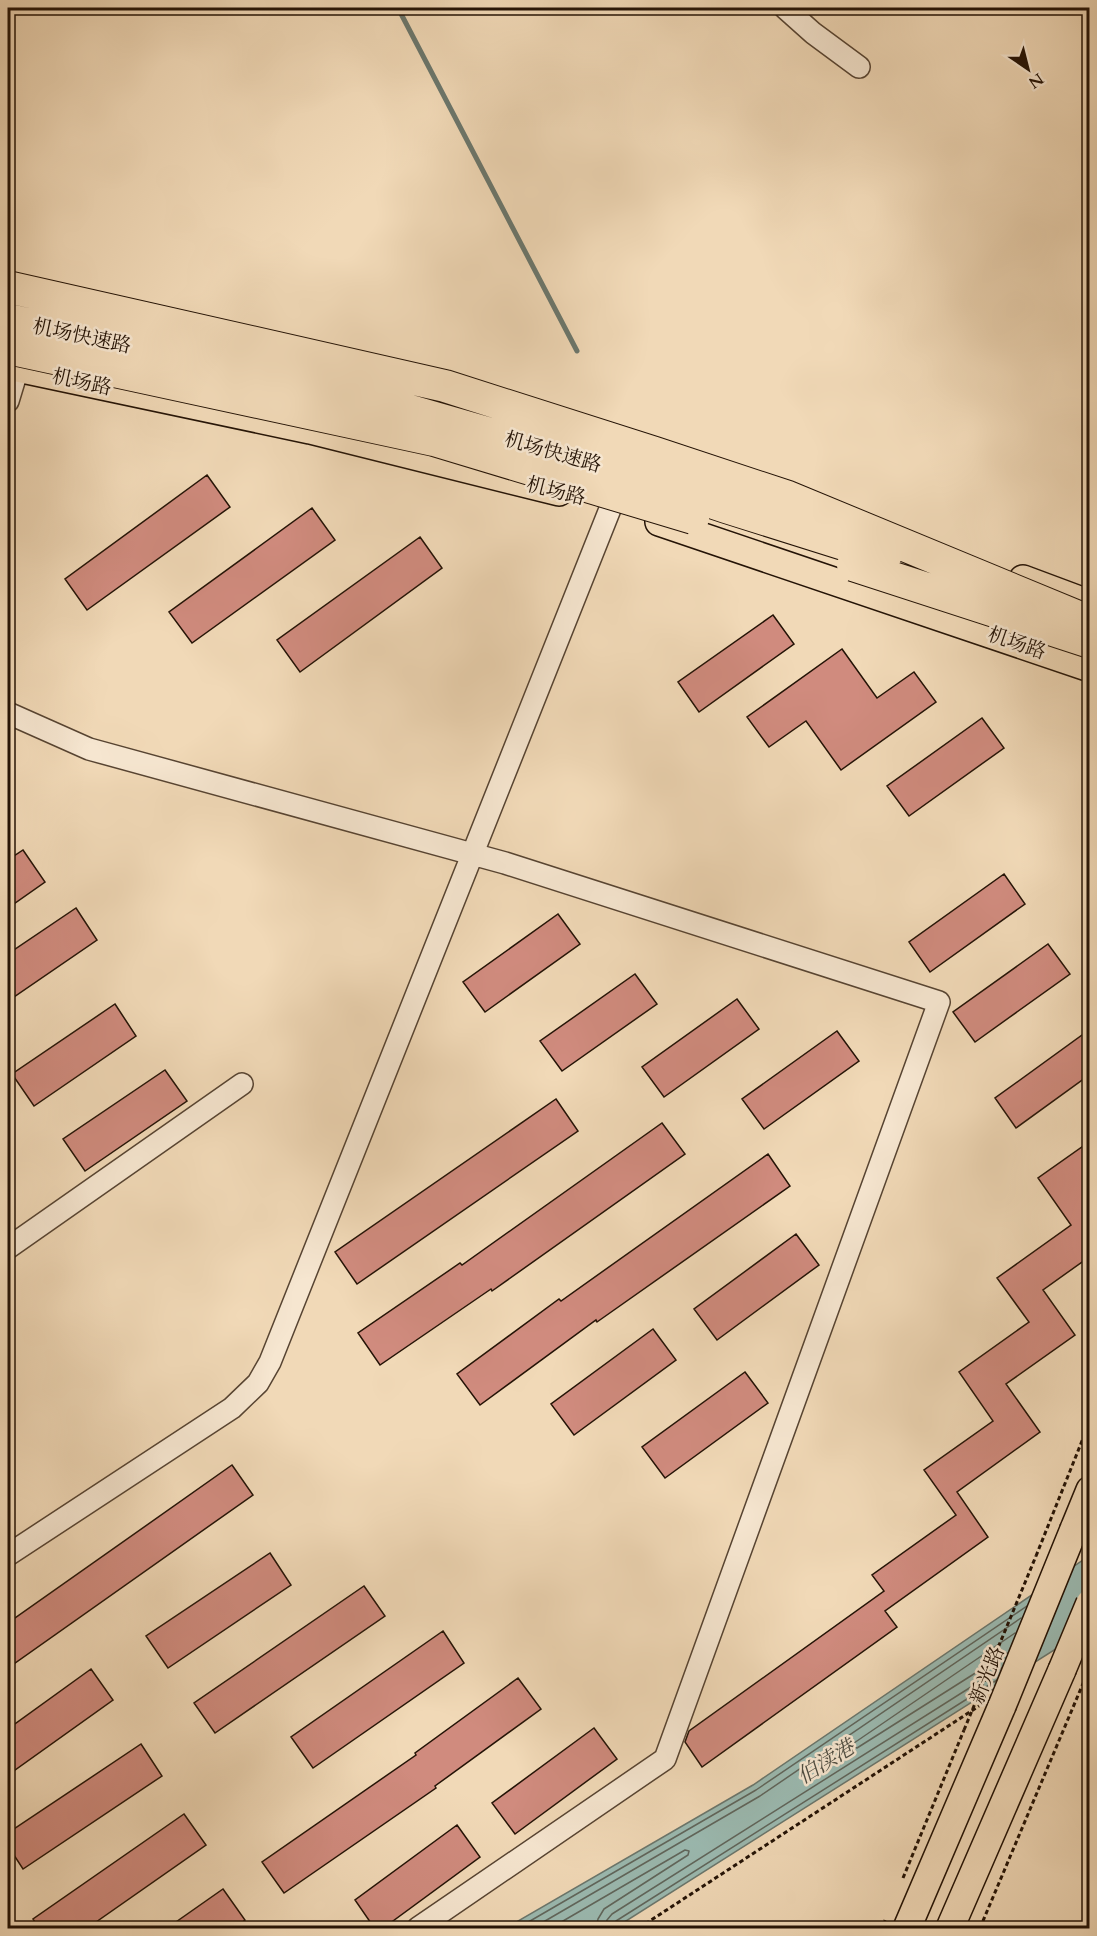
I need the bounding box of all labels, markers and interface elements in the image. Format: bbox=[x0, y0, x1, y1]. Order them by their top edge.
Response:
north arrow bbox=[998, 39, 1058, 99]
text: N bbox=[1024, 67, 1048, 94]
street label: 机场快速路 bbox=[30, 312, 134, 360]
street label: 机场路 bbox=[50, 363, 114, 401]
street label: 机场快速路 bbox=[501, 425, 605, 479]
street label: 机场路 bbox=[524, 471, 588, 511]
street label: 机场路 bbox=[984, 620, 1050, 666]
street label: 新光路 bbox=[963, 1642, 1011, 1708]
water label: 伯渎港 bbox=[792, 1731, 863, 1791]

